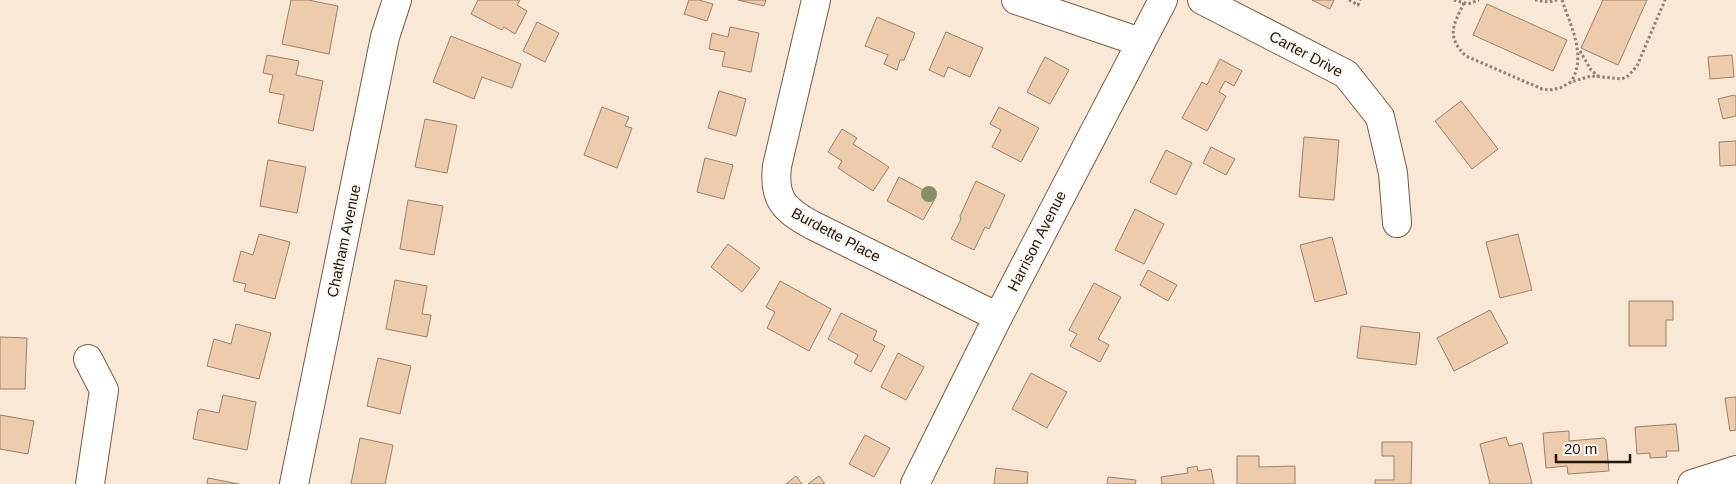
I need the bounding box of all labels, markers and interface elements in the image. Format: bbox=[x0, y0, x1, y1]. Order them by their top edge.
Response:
street label: Carter Drive bbox=[1267, 27, 1346, 80]
street label: Chatham Avenue bbox=[323, 183, 364, 299]
street label: Harrison Avenue bbox=[1004, 188, 1069, 294]
street label: Burdette Place bbox=[789, 204, 884, 265]
scale bar bbox=[1556, 432, 1630, 464]
text: 20 m bbox=[1564, 440, 1597, 457]

